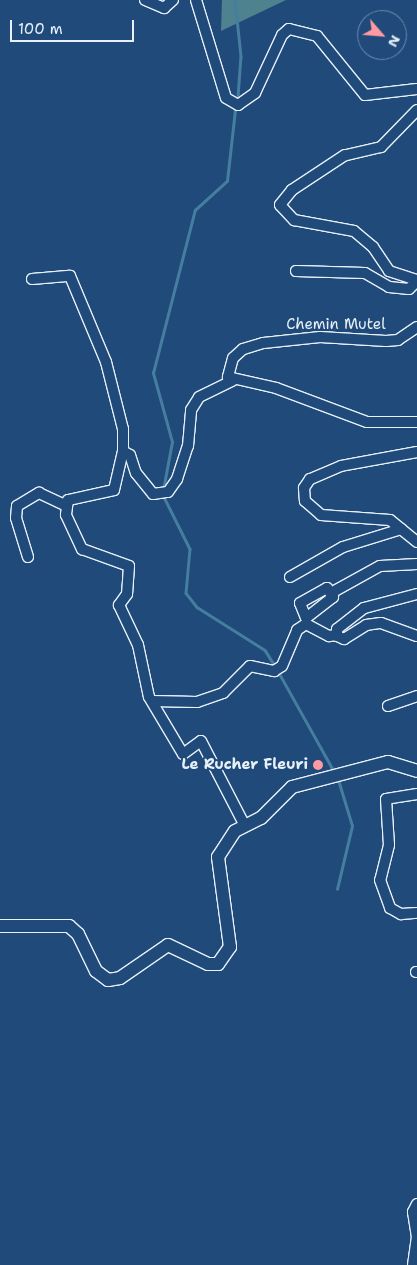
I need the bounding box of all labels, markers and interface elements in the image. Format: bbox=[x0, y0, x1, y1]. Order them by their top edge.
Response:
scale bar bbox=[12, 10, 136, 42]
north arrow bbox=[357, 10, 407, 60]
text: 100 m bbox=[18, 19, 63, 39]
text: N bbox=[384, 32, 405, 50]
street label: Chemin Mutel bbox=[286, 316, 386, 334]
place label: Le Rucher Fleuri bbox=[182, 756, 308, 774]
marker: Le Rucher Fleuri bbox=[312, 759, 324, 771]

